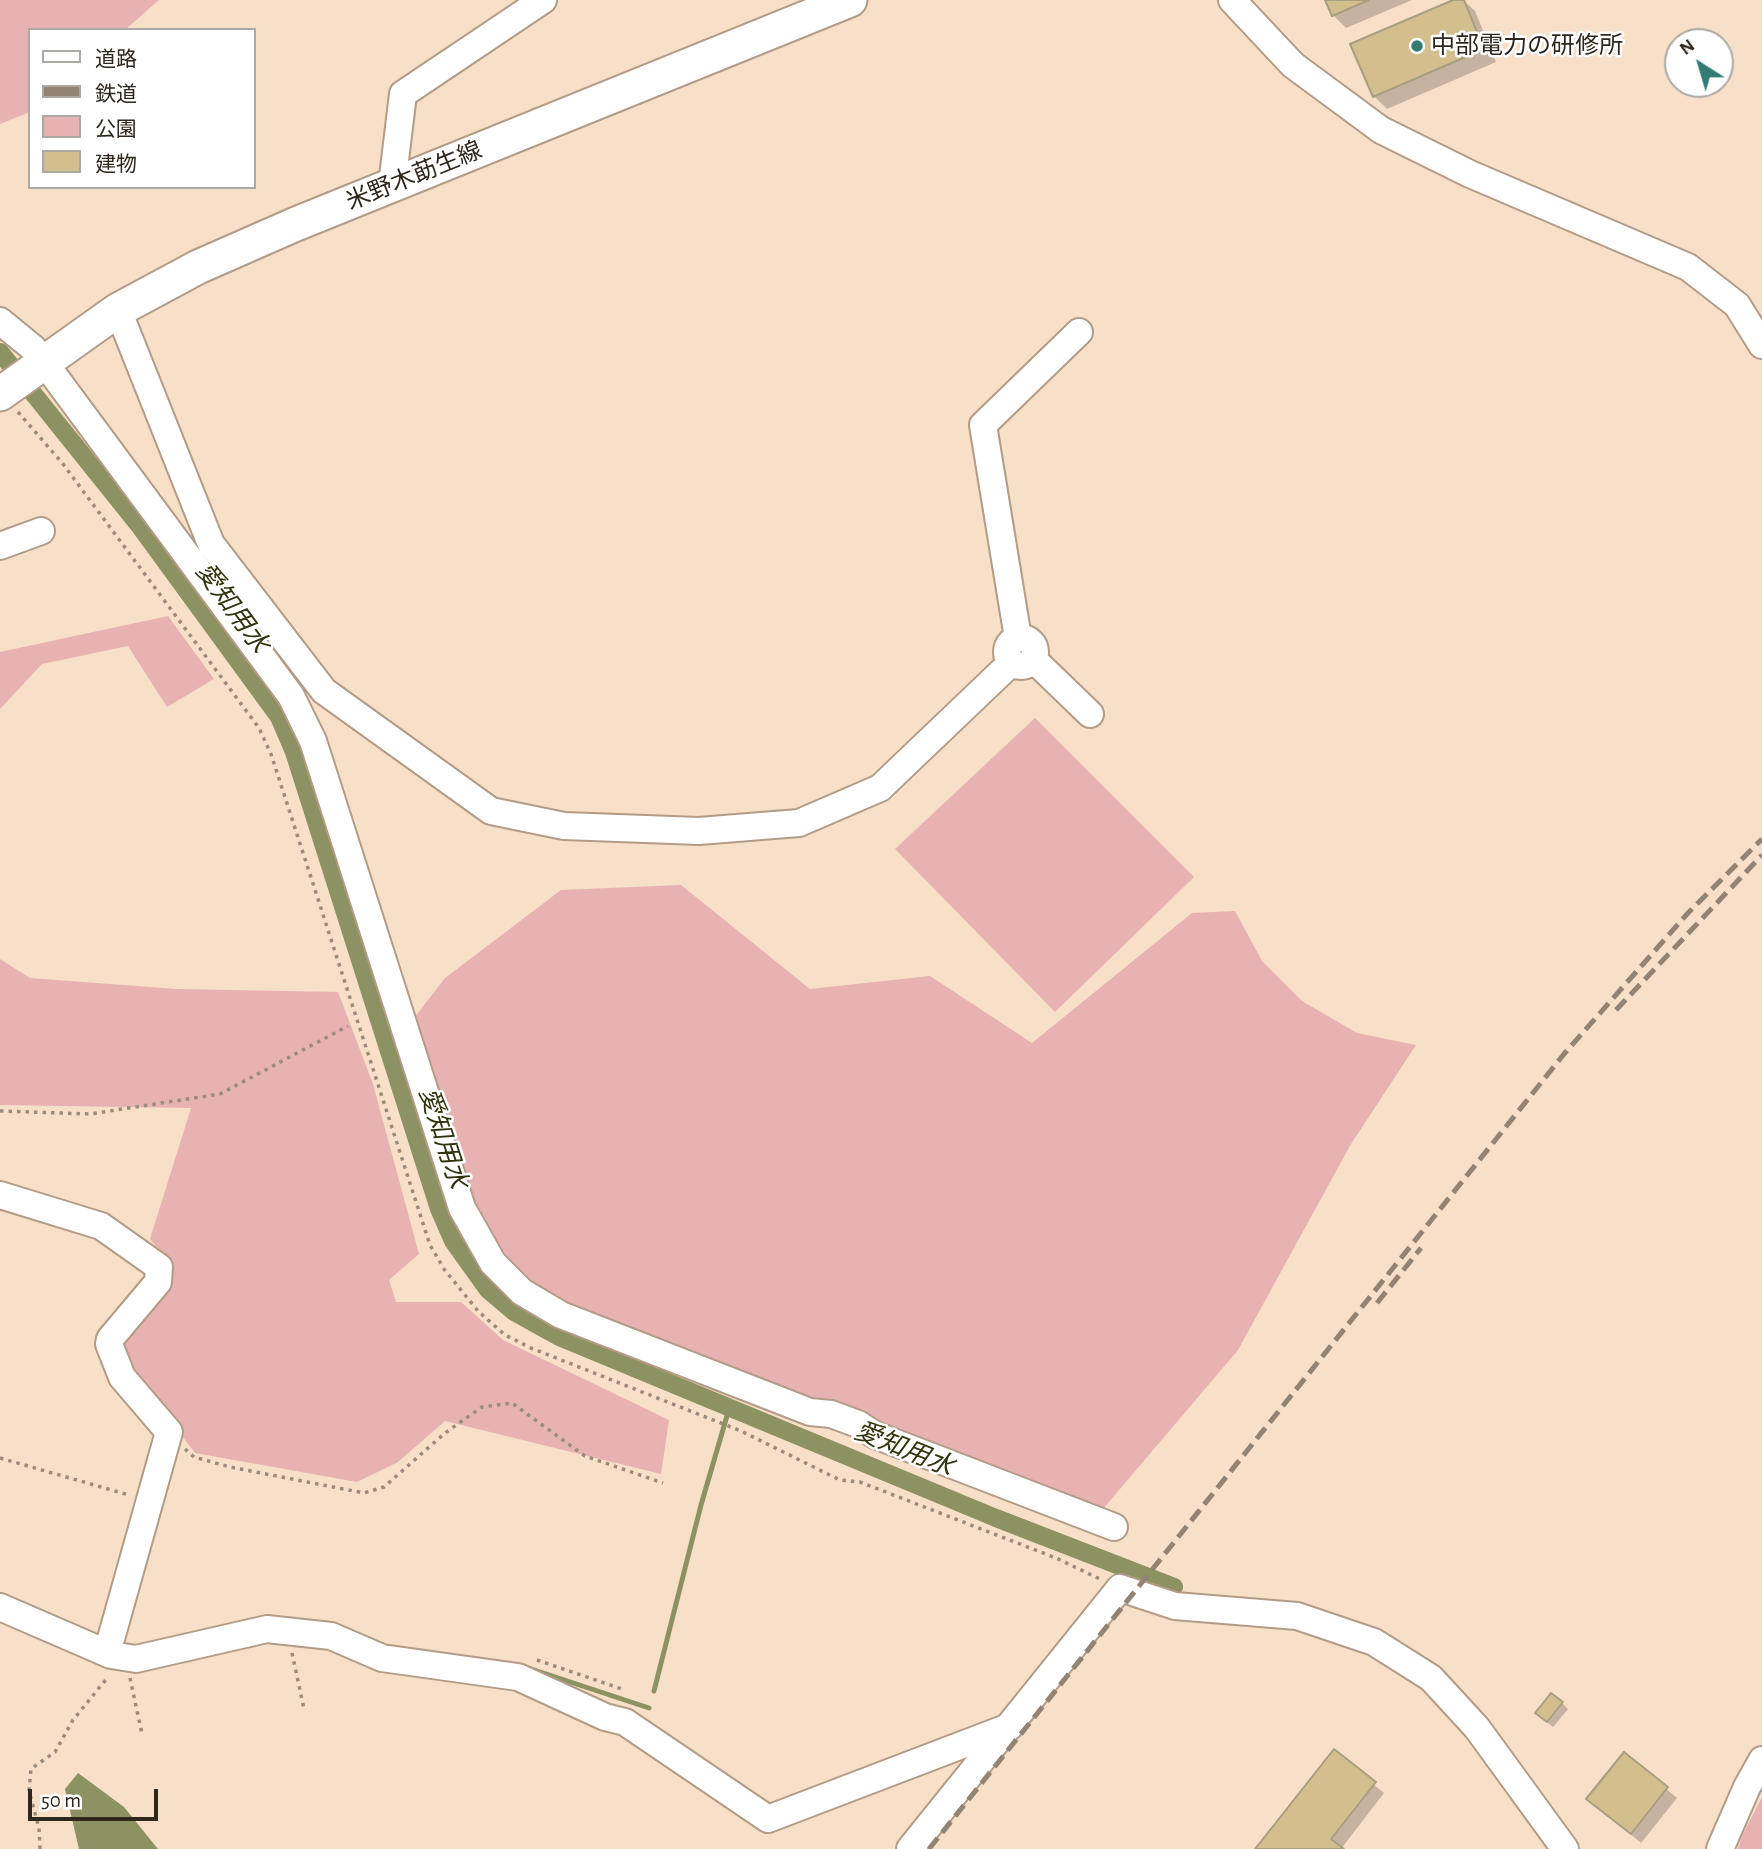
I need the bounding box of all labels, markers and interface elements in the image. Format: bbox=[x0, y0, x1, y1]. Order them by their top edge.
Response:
legend bbox=[28, 28, 256, 189]
north arrow bbox=[1664, 28, 1734, 98]
place label: 中部電力の研修所 bbox=[1431, 32, 1623, 60]
text: N bbox=[1676, 36, 1698, 59]
marker: 中部電力の研修所 bbox=[1409, 38, 1425, 54]
text: 道路 bbox=[95, 49, 137, 70]
text: 鉄道 bbox=[95, 84, 137, 105]
text: 公園 bbox=[95, 119, 137, 140]
street label: 米野木莇生線 bbox=[342, 136, 486, 216]
text: 建物 bbox=[95, 154, 137, 175]
water label: 愛知用水 bbox=[189, 557, 275, 659]
water label: 愛知用水 bbox=[412, 1084, 474, 1192]
water label: 愛知用水 bbox=[850, 1415, 958, 1483]
scale bar bbox=[32, 1776, 161, 1820]
text: 50 m bbox=[41, 1790, 81, 1811]

